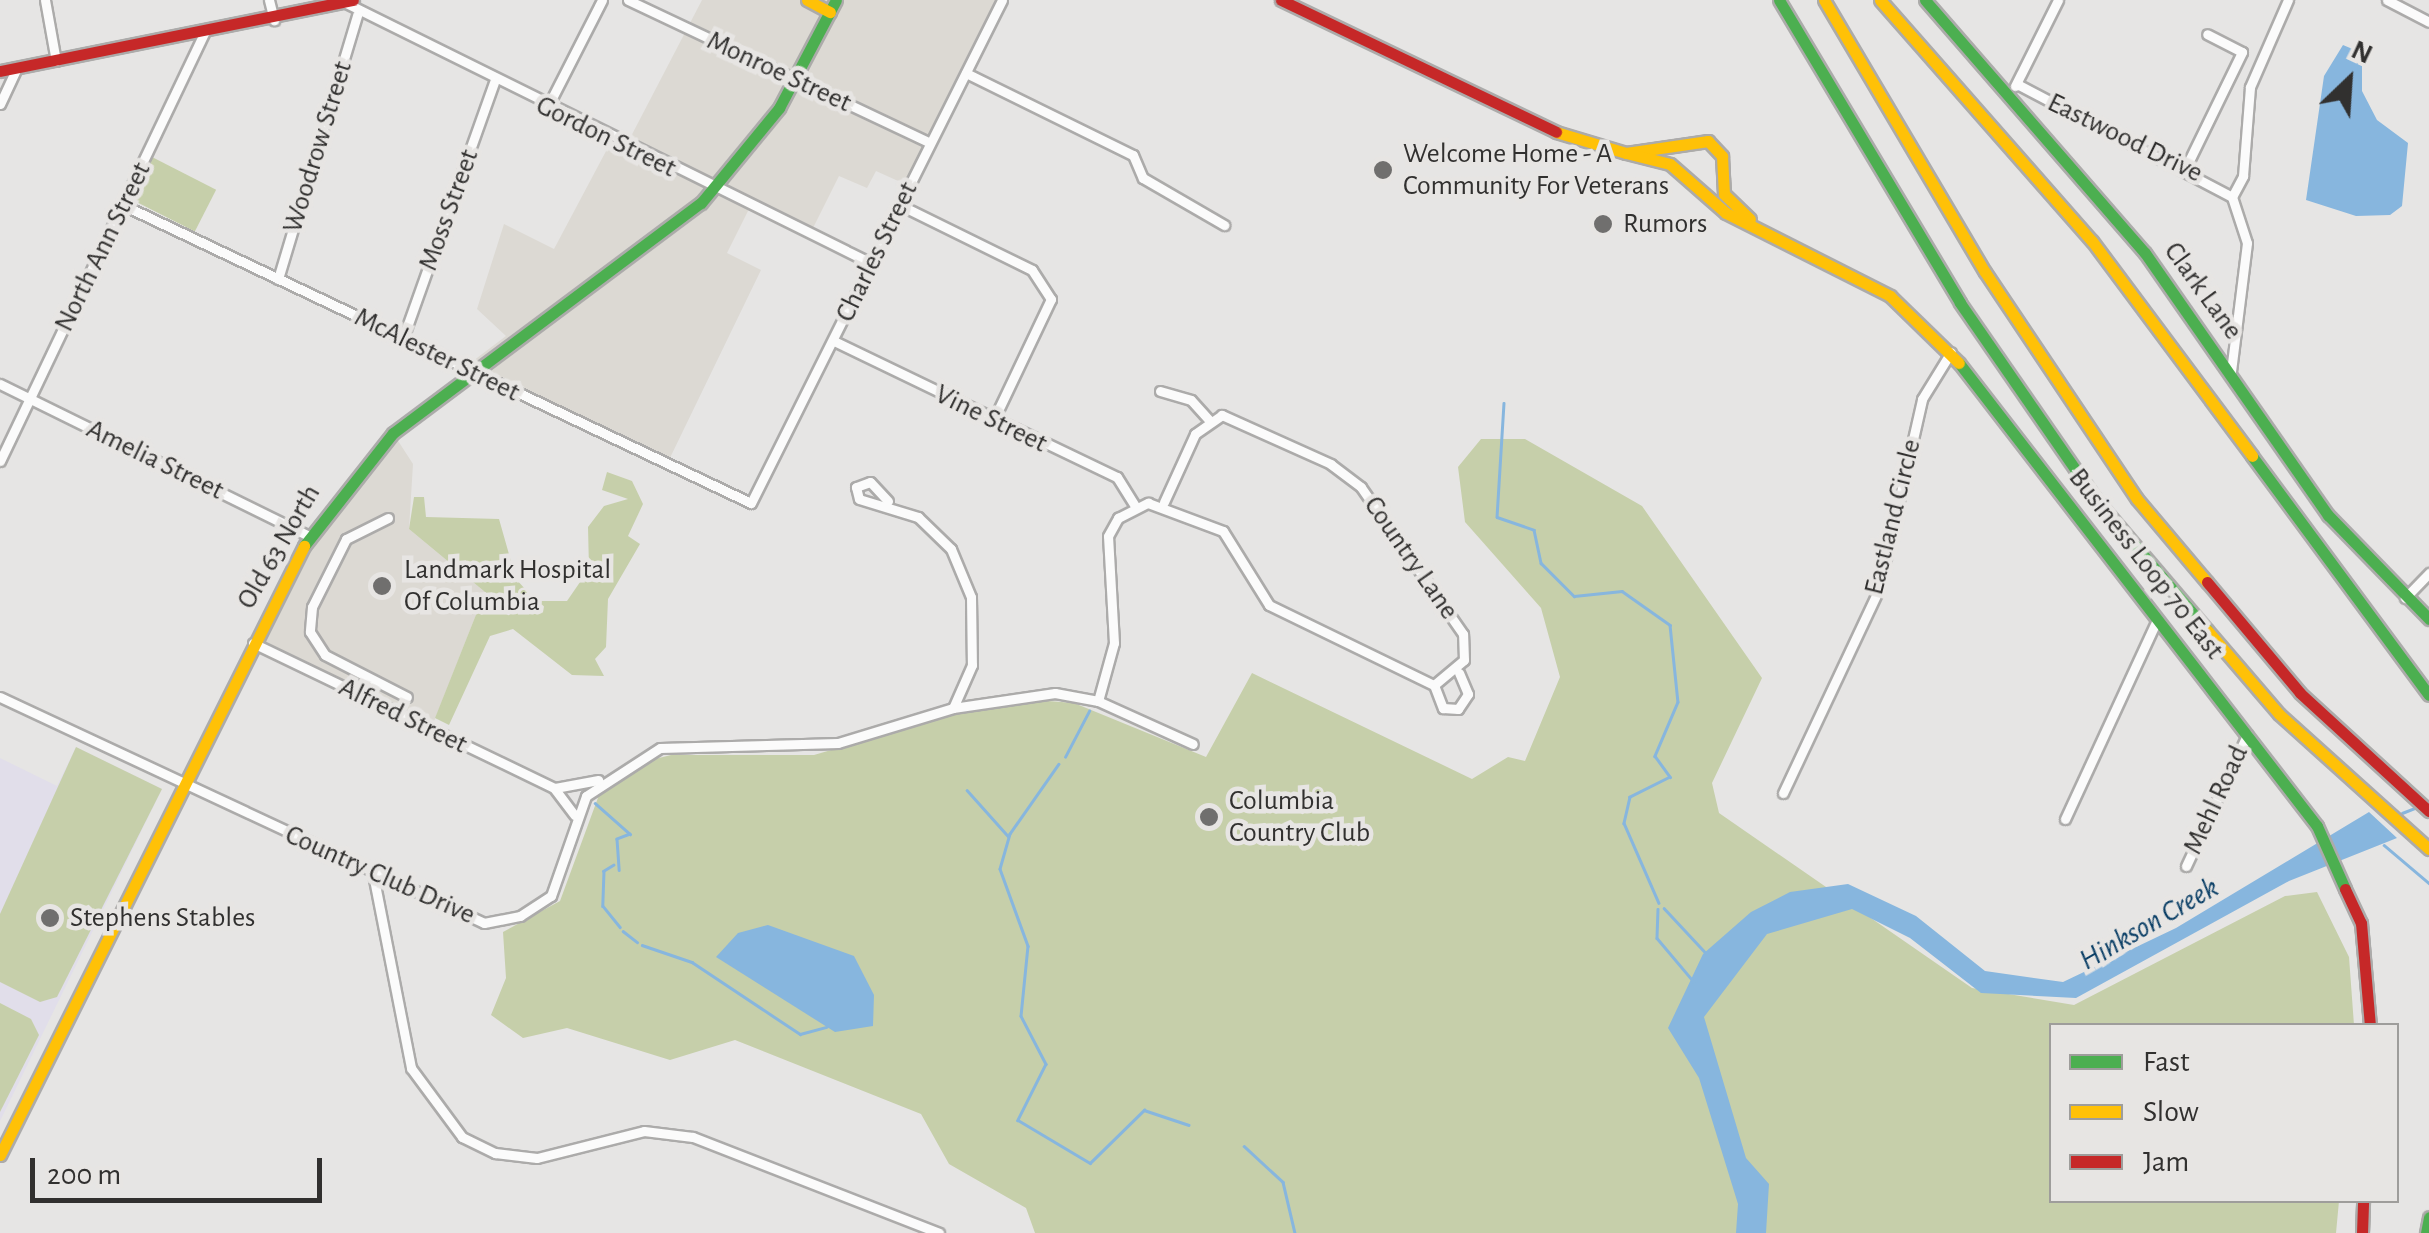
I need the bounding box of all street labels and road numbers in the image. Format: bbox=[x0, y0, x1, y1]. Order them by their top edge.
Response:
street label: Monroe Street bbox=[701, 24, 857, 120]
street label: Woodrow Street bbox=[276, 57, 360, 237]
street label: Eastwood Drive bbox=[2042, 86, 2208, 190]
street label: Gordon Street bbox=[530, 89, 682, 185]
street label: Moss Street bbox=[412, 145, 486, 275]
street label: North Ann Street bbox=[48, 157, 158, 337]
street label: Charles Street bbox=[829, 177, 925, 327]
street label: Clark Lane bbox=[2156, 236, 2250, 346]
street label: McAlester Street bbox=[349, 301, 525, 409]
street label: Vine Street bbox=[930, 377, 1052, 461]
street label: Amelia Street bbox=[81, 412, 229, 508]
street label: Eastland Circle bbox=[1857, 436, 1929, 598]
street label: Business Loop 70 East bbox=[2061, 462, 2231, 666]
street label: Old 63 North bbox=[230, 479, 328, 615]
street label: Country Lane bbox=[1356, 490, 1466, 626]
street label: Alfred Street bbox=[333, 671, 473, 761]
street label: Mehl Road bbox=[2176, 740, 2256, 860]
street label: Country Club Drive bbox=[280, 818, 480, 932]

